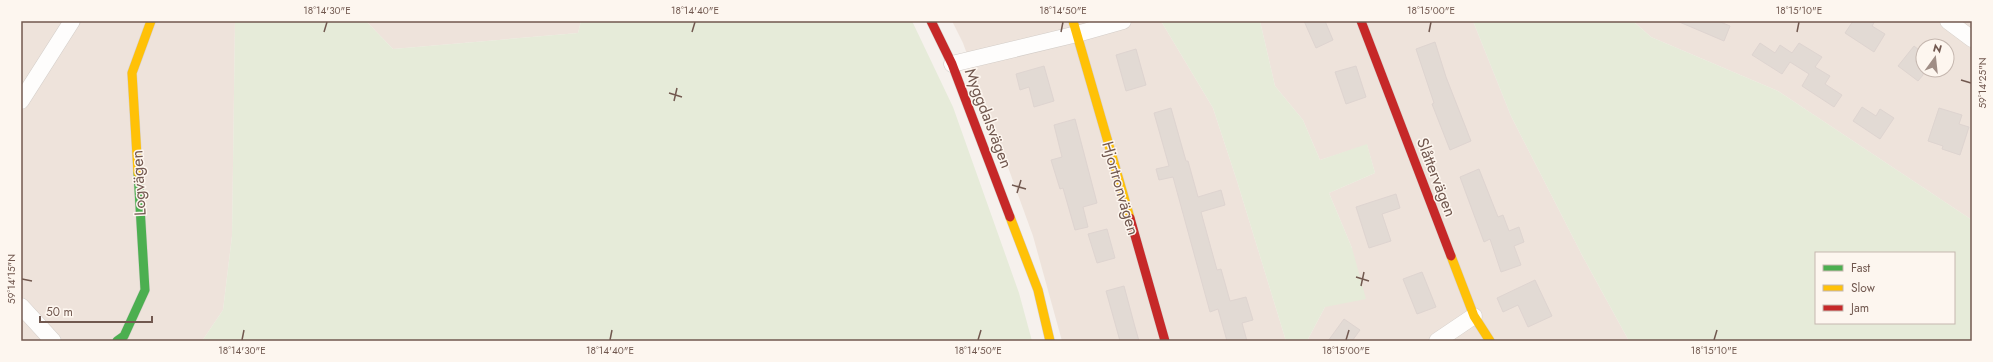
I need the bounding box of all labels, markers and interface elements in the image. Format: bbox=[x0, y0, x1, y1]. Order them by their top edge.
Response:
text: 18°14'30"E bbox=[303, 3, 351, 18]
text: 18°14'40"E bbox=[671, 3, 719, 18]
text: 18°14'50"E bbox=[1039, 3, 1087, 18]
text: 18°15'00"E bbox=[1407, 3, 1455, 18]
text: 18°15'10"E bbox=[1776, 3, 1822, 18]
north arrow bbox=[1915, 38, 1955, 78]
text: N bbox=[1931, 39, 1944, 57]
text: 59°14'25"N bbox=[1975, 57, 1990, 109]
street label: Myggdalsvägen bbox=[959, 65, 1018, 172]
street label: Slåttervägen bbox=[1411, 134, 1462, 220]
street label: Hjortronvägen bbox=[1096, 139, 1145, 238]
street label: Logvägen bbox=[125, 150, 152, 216]
legend bbox=[1815, 252, 1955, 324]
text: 59°14'15"N bbox=[4, 254, 19, 304]
text: Fast bbox=[1851, 259, 1870, 277]
text: Slow bbox=[1851, 279, 1876, 297]
scale bar bbox=[40, 298, 152, 324]
text: Jam bbox=[1849, 299, 1869, 317]
text: 50 m bbox=[46, 303, 73, 321]
text: 18°14'30"E bbox=[218, 343, 266, 358]
text: 18°14'40"E bbox=[586, 343, 634, 358]
text: 18°14'50"E bbox=[954, 343, 1002, 358]
text: 18°15'00"E bbox=[1322, 343, 1370, 358]
text: 18°15'10"E bbox=[1691, 343, 1737, 358]

